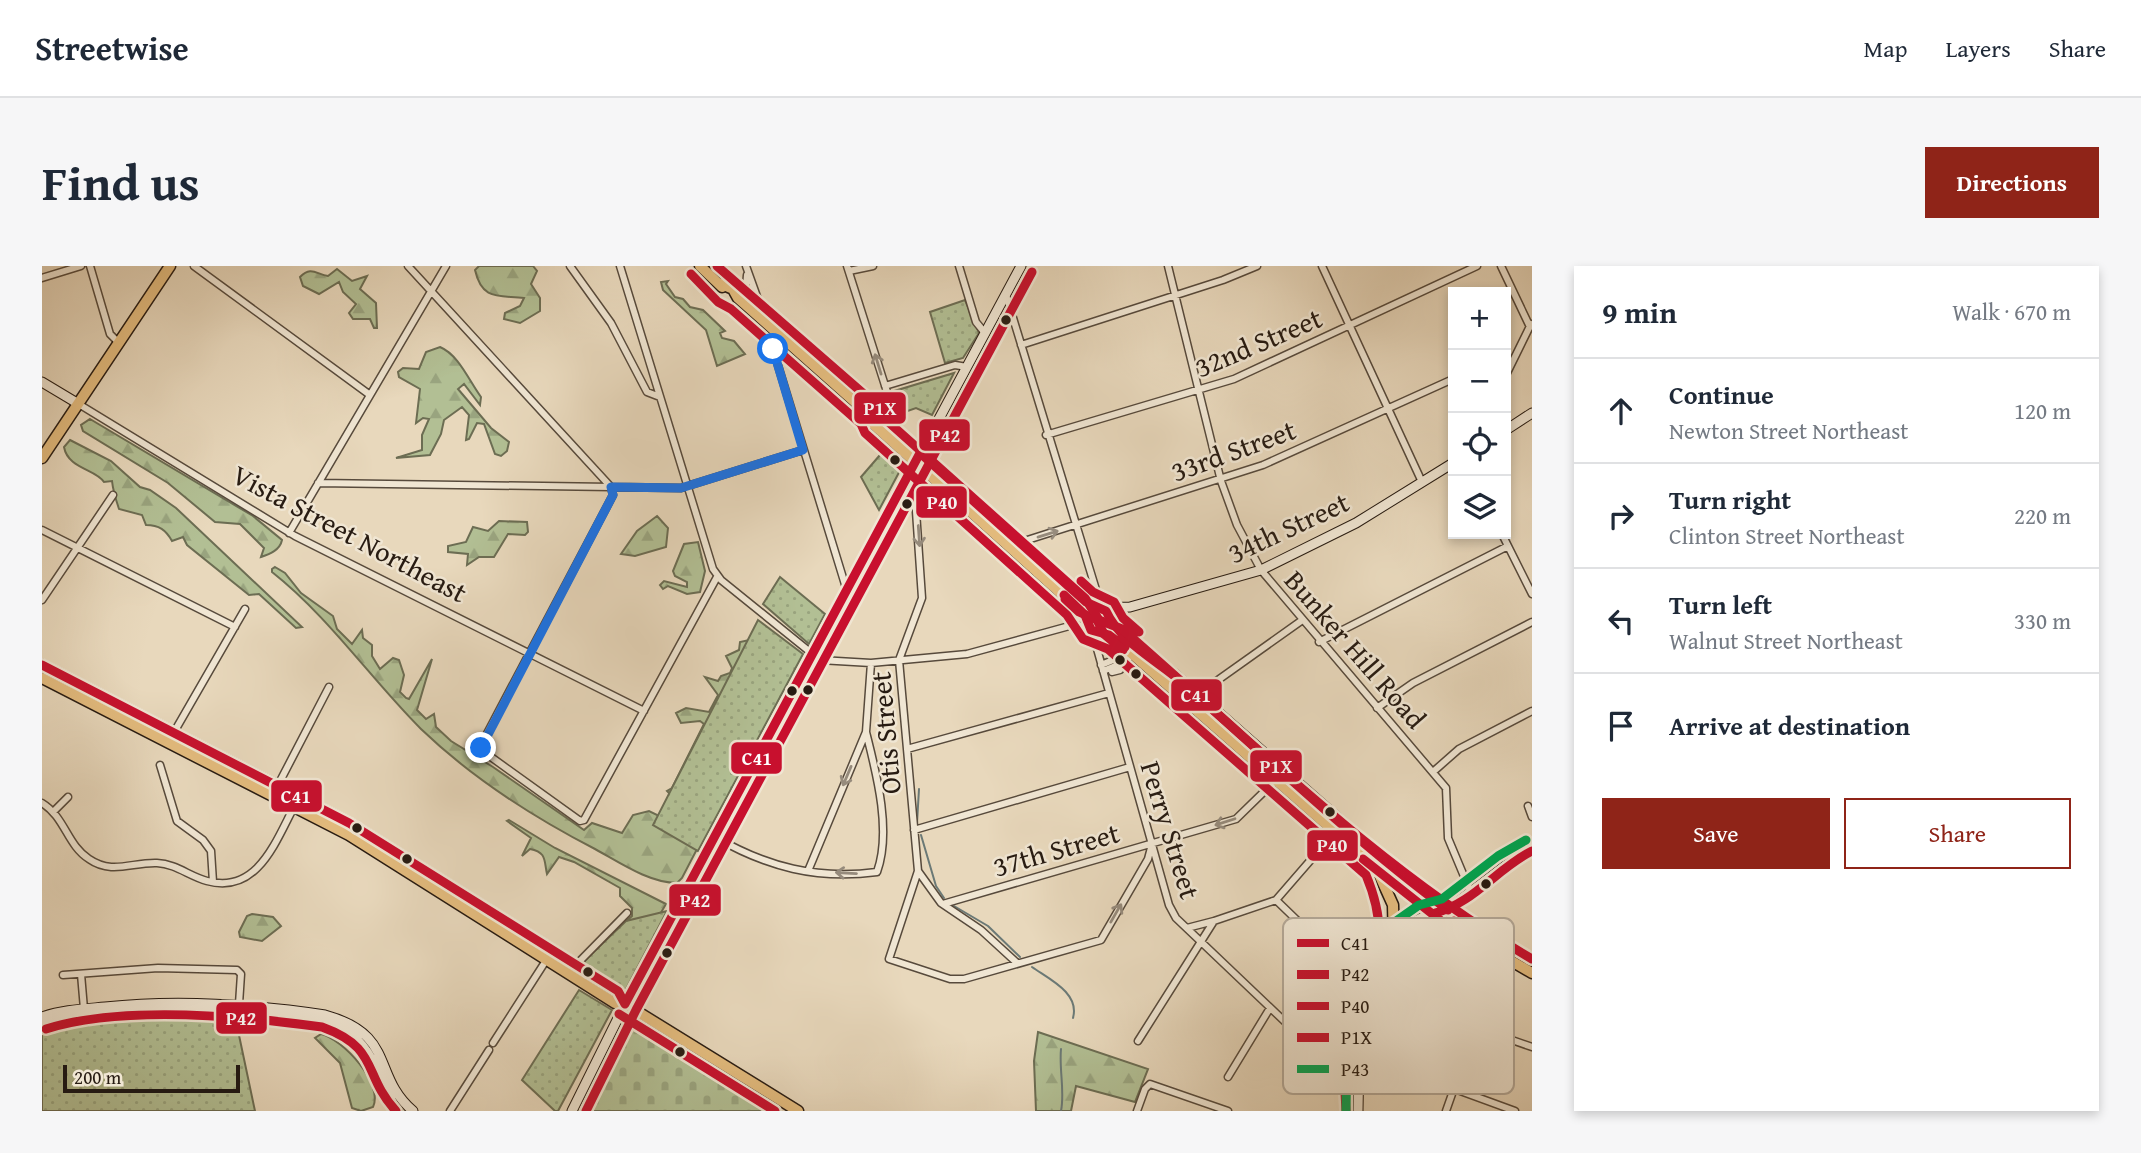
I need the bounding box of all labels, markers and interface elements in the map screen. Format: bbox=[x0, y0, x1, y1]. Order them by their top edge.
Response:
text: Streetwise bbox=[35, 24, 189, 72]
text: Map bbox=[1864, 31, 1907, 66]
text: Layers bbox=[1945, 31, 2011, 66]
text: Share bbox=[2049, 31, 2106, 66]
text: Find us bbox=[42, 146, 200, 218]
button: Directions bbox=[1925, 147, 2099, 218]
map controls bbox=[1448, 287, 1511, 539]
button: + bbox=[1448, 287, 1511, 350]
text: 9 min bbox=[1602, 290, 1677, 334]
text: Walk · 670 m bbox=[1952, 295, 2071, 328]
street label: 32nd Street bbox=[1188, 297, 1328, 387]
unlabelled marker bbox=[999, 313, 1013, 327]
route start bbox=[757, 333, 788, 364]
button: − bbox=[1448, 350, 1511, 413]
one-way arrow bbox=[871, 354, 884, 376]
text: Continue bbox=[1669, 375, 1774, 414]
line badge: P1X bbox=[853, 391, 907, 425]
icon: ahead bbox=[1602, 392, 1640, 430]
text: P1X bbox=[864, 394, 896, 422]
text: 120 m bbox=[2014, 394, 2071, 427]
street label: 33rd Street bbox=[1165, 408, 1301, 492]
button: locate bbox=[1448, 413, 1511, 476]
text: Newton Street Northeast bbox=[1669, 414, 1908, 447]
line badge: P42 bbox=[918, 418, 971, 452]
text: P42 bbox=[930, 421, 960, 449]
unlabelled marker bbox=[888, 453, 902, 467]
street label: Vista Street Northeast bbox=[225, 454, 475, 612]
button: layers bbox=[1448, 476, 1511, 539]
text: Turn right bbox=[1669, 480, 1791, 519]
street label: 34th Street bbox=[1221, 481, 1355, 573]
line badge: P40 bbox=[915, 485, 968, 519]
text: P40 bbox=[927, 488, 958, 516]
unlabelled marker bbox=[900, 497, 914, 511]
icon: right bbox=[1602, 497, 1640, 535]
text: 220 m bbox=[2014, 499, 2071, 532]
text: Clinton Street Northeast bbox=[1669, 519, 1905, 552]
one-way arrow bbox=[913, 524, 926, 547]
one-way arrow bbox=[1037, 526, 1059, 539]
street label: Bunker Hill Road bbox=[1276, 561, 1437, 737]
text: Turn left bbox=[1669, 585, 1772, 624]
icon: left bbox=[1602, 602, 1640, 640]
text: 330 m bbox=[2014, 604, 2071, 637]
text: Walnut Street Northeast bbox=[1669, 624, 1903, 657]
unlabelled marker bbox=[1113, 653, 1127, 667]
unlabelled marker bbox=[1129, 667, 1143, 681]
street label: Otis Street bbox=[859, 670, 911, 796]
line badge: C41 bbox=[1170, 678, 1223, 712]
text: C41 bbox=[1181, 681, 1211, 709]
unlabelled marker bbox=[801, 683, 815, 697]
unlabelled marker bbox=[785, 684, 799, 698]
text: Arrive at destination bbox=[1669, 706, 1910, 745]
icon: arrive bbox=[1602, 707, 1640, 745]
route end bbox=[465, 732, 496, 763]
line badge: C41 bbox=[730, 741, 783, 775]
text: C41 bbox=[742, 744, 772, 772]
line badge: P1X bbox=[1249, 749, 1303, 783]
text: P1X bbox=[1260, 752, 1292, 780]
street label: Perry Street bbox=[1131, 756, 1211, 904]
one-way arrow bbox=[840, 765, 853, 787]
line badge: C41 bbox=[270, 779, 323, 813]
text: C41 bbox=[281, 782, 311, 810]
button: Save bbox=[1602, 798, 1830, 869]
button: Share bbox=[1844, 798, 2071, 869]
unlabelled marker bbox=[1323, 805, 1337, 819]
street label: 37th Street bbox=[988, 811, 1124, 887]
one-way arrow bbox=[1215, 817, 1237, 829]
unlabelled marker bbox=[350, 821, 364, 835]
line badge: P40 bbox=[1306, 829, 1359, 862]
text: P40 bbox=[1317, 831, 1348, 859]
unlabelled marker bbox=[400, 852, 414, 866]
one-way arrow bbox=[835, 866, 857, 879]
unlabelled marker bbox=[1479, 877, 1493, 891]
line badge: P42 bbox=[668, 883, 722, 917]
text: P42 bbox=[680, 886, 710, 914]
one-way arrow bbox=[1109, 904, 1123, 924]
legend bbox=[1283, 918, 1514, 1094]
text: C41 bbox=[1341, 929, 1370, 957]
unlabelled marker bbox=[660, 946, 674, 960]
text: P42 bbox=[1341, 960, 1370, 988]
unlabelled marker bbox=[581, 965, 595, 979]
text: P40 bbox=[1341, 992, 1370, 1020]
line badge: P42 bbox=[215, 1001, 268, 1035]
text: P42 bbox=[226, 1004, 256, 1032]
text: P1X bbox=[1341, 1023, 1372, 1051]
unlabelled marker bbox=[673, 1045, 687, 1059]
text: P43 bbox=[1341, 1055, 1370, 1083]
scale bar bbox=[63, 1062, 240, 1094]
text: 200 m bbox=[74, 1063, 121, 1091]

